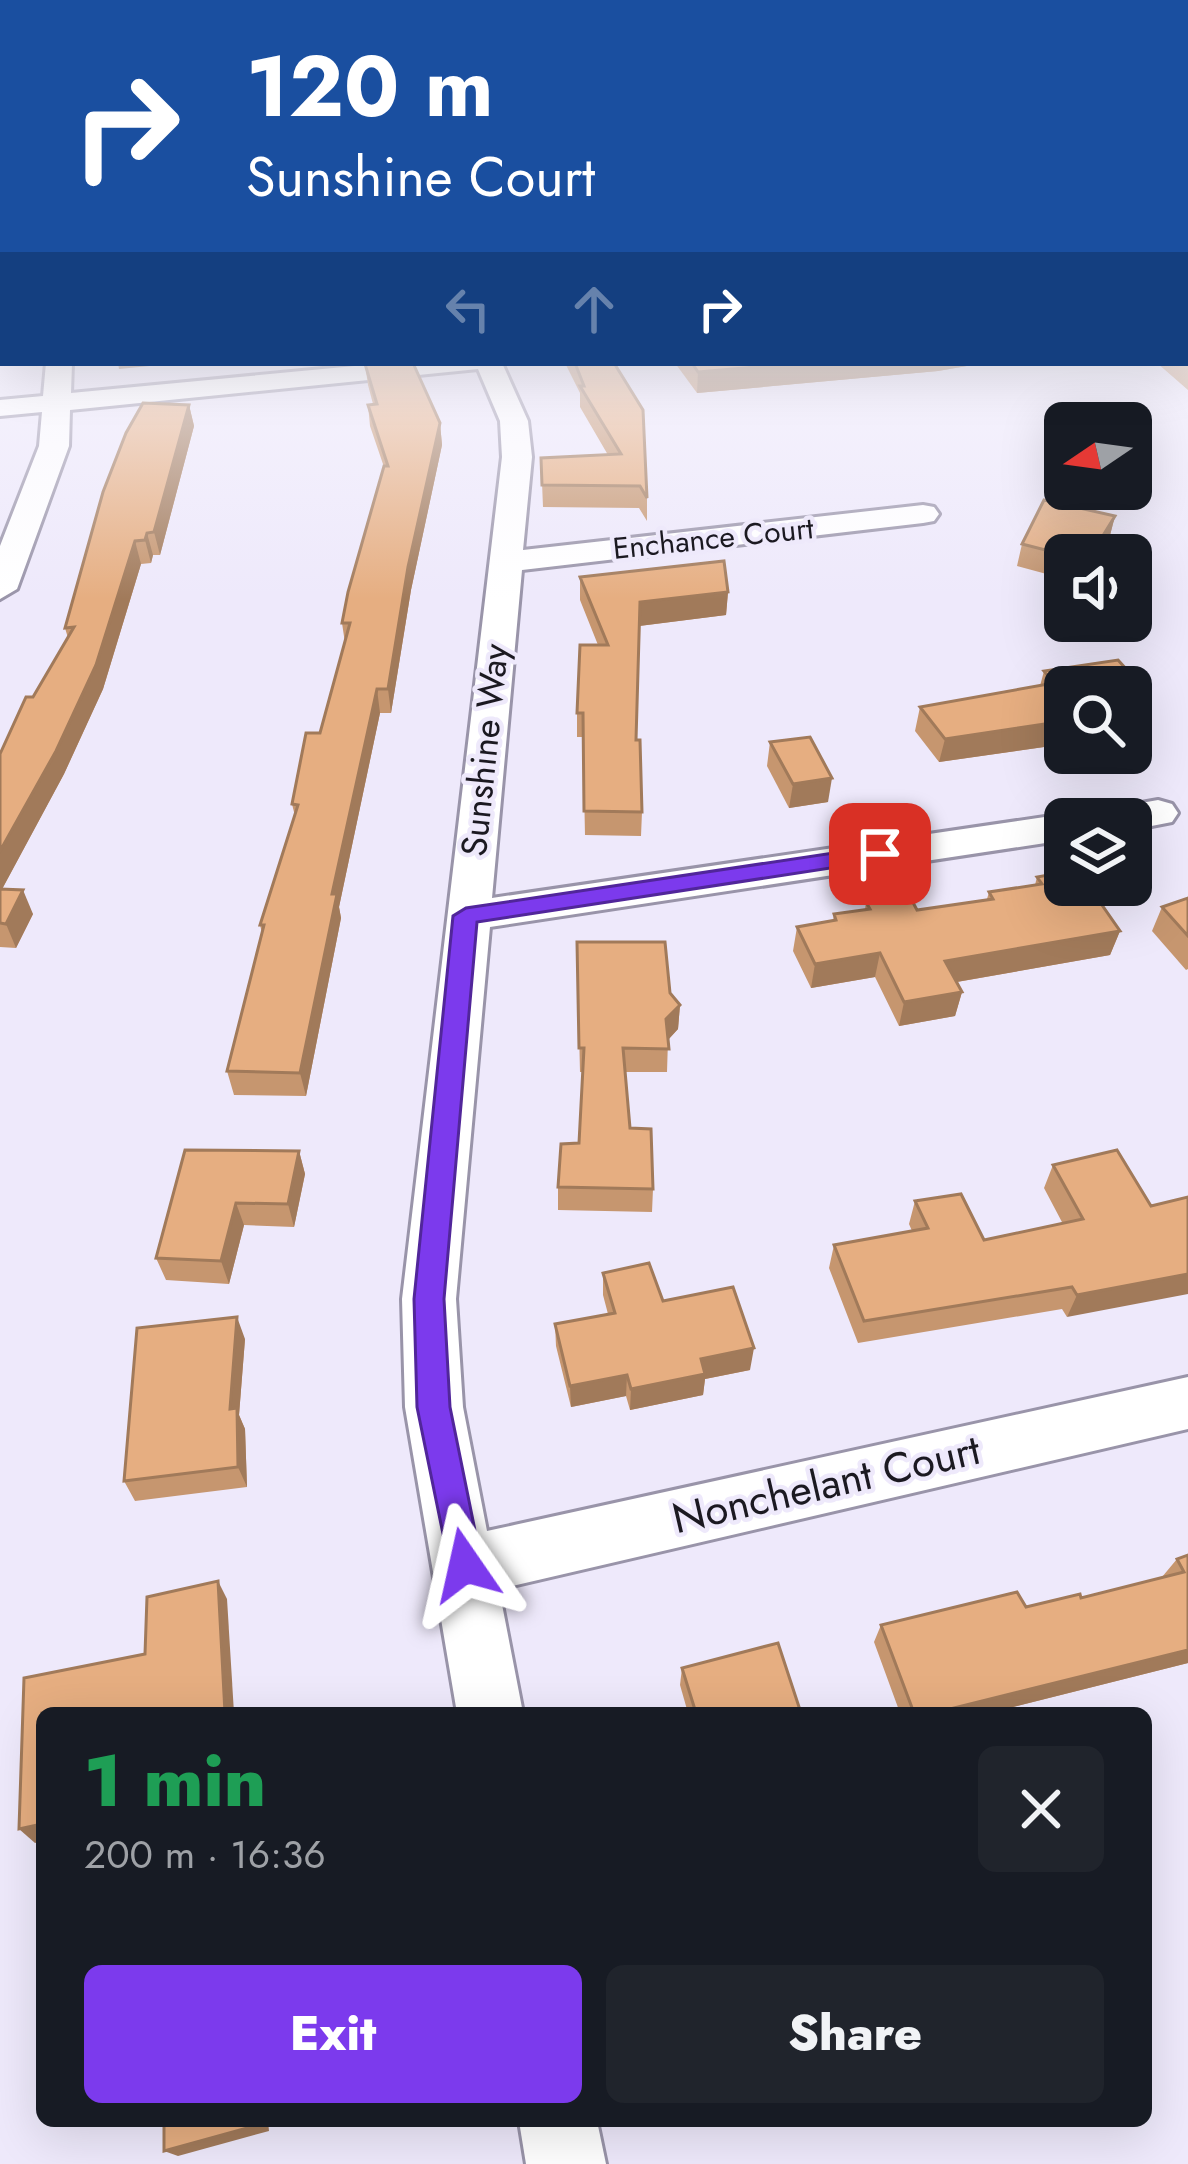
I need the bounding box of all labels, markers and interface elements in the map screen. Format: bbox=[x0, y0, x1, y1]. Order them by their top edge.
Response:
text: 120 m bbox=[246, 26, 494, 148]
icon: right bbox=[48, 48, 204, 204]
text: Sunshine Court bbox=[246, 138, 595, 216]
icon: left bbox=[435, 276, 501, 342]
icon: ahead bbox=[561, 276, 627, 342]
icon: right bbox=[687, 276, 753, 342]
north arrow bbox=[1044, 402, 1152, 510]
map controls bbox=[1044, 402, 1152, 906]
street label: Enchance Court bbox=[611, 506, 816, 570]
button: sound bbox=[1044, 534, 1152, 642]
street label: Sunshine Way bbox=[447, 641, 521, 859]
button: search bbox=[1044, 666, 1152, 774]
button: layers bbox=[1044, 798, 1152, 906]
pin bbox=[829, 803, 931, 905]
icon: arrive bbox=[847, 821, 913, 887]
street label: Nonchelant Court bbox=[666, 1419, 986, 1549]
position arrow bbox=[402, 1502, 528, 1628]
text: 1 min bbox=[84, 1729, 266, 1833]
button: close bbox=[978, 1746, 1104, 1872]
text: 200 m · 16:36 bbox=[84, 1826, 326, 1883]
button: Exit bbox=[84, 1965, 582, 2103]
button: Share bbox=[606, 1965, 1104, 2103]

